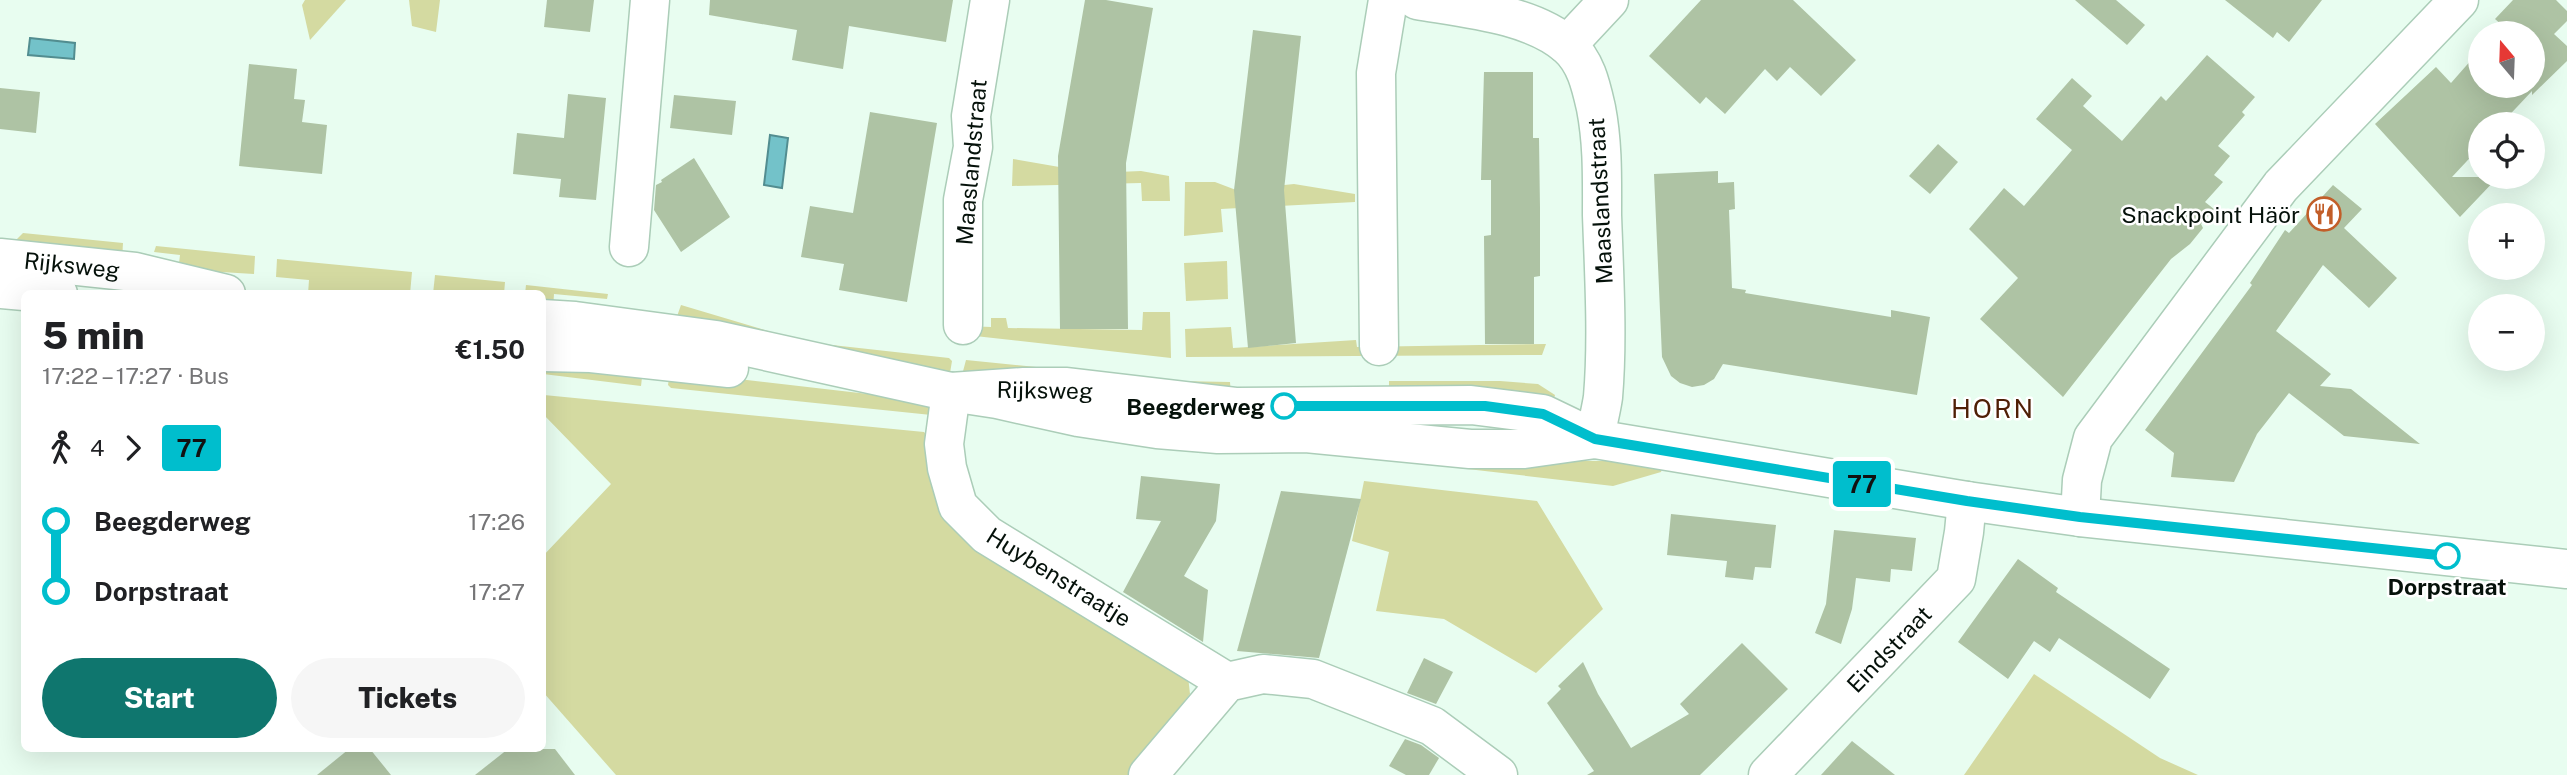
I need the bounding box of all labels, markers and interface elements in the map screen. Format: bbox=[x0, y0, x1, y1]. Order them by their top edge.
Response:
north arrow bbox=[2468, 21, 2544, 98]
map controls bbox=[2468, 21, 2545, 371]
street label: Maaslandstraat bbox=[950, 78, 992, 246]
button: locate bbox=[2468, 112, 2545, 189]
street label: Maaslandstraat bbox=[1582, 117, 1618, 285]
restaurant icon: Snackpoint Häör bbox=[2305, 195, 2343, 233]
place label: Snackpoint Häör bbox=[2121, 201, 2300, 228]
button: + bbox=[2468, 203, 2545, 280]
street label: Rijksweg bbox=[23, 247, 121, 283]
button: − bbox=[2468, 294, 2545, 371]
text: 5 min bbox=[42, 313, 144, 358]
text: €1.50 bbox=[456, 334, 525, 365]
text: 17:22 – 17:27 · Bus bbox=[42, 362, 229, 389]
street label: Rijksweg bbox=[997, 376, 1093, 404]
place label: Beegderweg bbox=[1126, 393, 1265, 420]
marker: Beegderweg bbox=[1271, 393, 1297, 419]
district label: HORN bbox=[1951, 393, 2035, 424]
icon: walk bbox=[42, 429, 80, 467]
icon: forward bbox=[114, 429, 152, 467]
text: 4 bbox=[90, 434, 104, 461]
text: 77 bbox=[176, 434, 207, 462]
line badge: 77 bbox=[1830, 461, 1894, 507]
text: 77 bbox=[1847, 470, 1877, 498]
text: Beegderweg bbox=[94, 506, 251, 537]
text: 17:26 bbox=[468, 508, 525, 535]
street label: Huybenstraatje bbox=[982, 522, 1136, 632]
marker: Dorpstraat bbox=[2434, 543, 2460, 569]
place label: Dorpstraat bbox=[2387, 573, 2507, 600]
text: Dorpstraat bbox=[94, 576, 229, 607]
text: 17:27 bbox=[469, 578, 525, 605]
street label: Eindstraat bbox=[1841, 600, 1937, 698]
button: Start bbox=[42, 658, 277, 738]
button: Tickets bbox=[291, 658, 525, 738]

